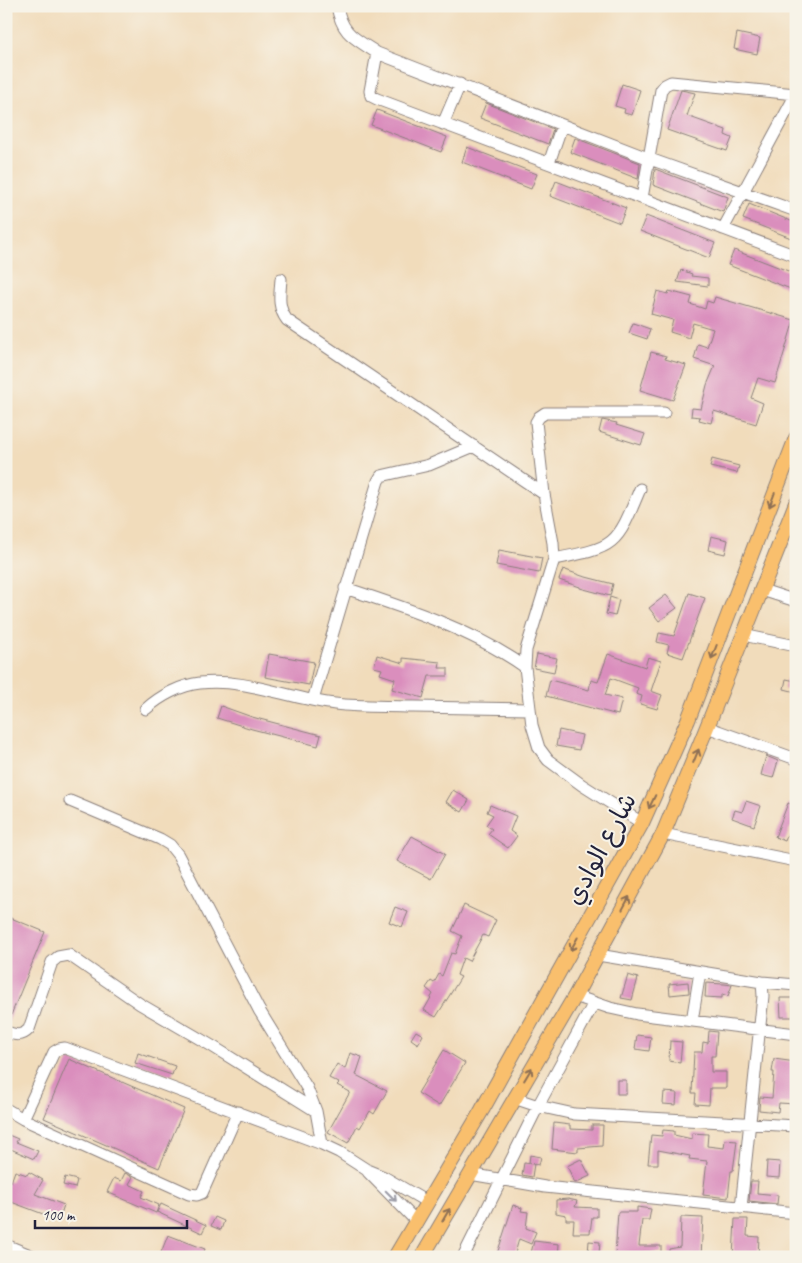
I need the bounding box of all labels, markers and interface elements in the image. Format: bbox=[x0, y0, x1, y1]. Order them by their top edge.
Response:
one-way arrow bbox=[767, 492, 776, 507]
one-way arrow bbox=[709, 644, 718, 659]
one-way arrow bbox=[691, 749, 701, 764]
street label: شارع الوادي bbox=[558, 788, 646, 911]
one-way arrow bbox=[647, 794, 656, 809]
one-way arrow bbox=[622, 896, 631, 911]
one-way arrow bbox=[569, 937, 579, 952]
one-way arrow bbox=[524, 1068, 534, 1082]
one-way arrow bbox=[385, 1190, 397, 1202]
scale bar bbox=[35, 1198, 188, 1230]
text: 100 m bbox=[42, 1206, 76, 1225]
one-way arrow bbox=[442, 1208, 452, 1222]

